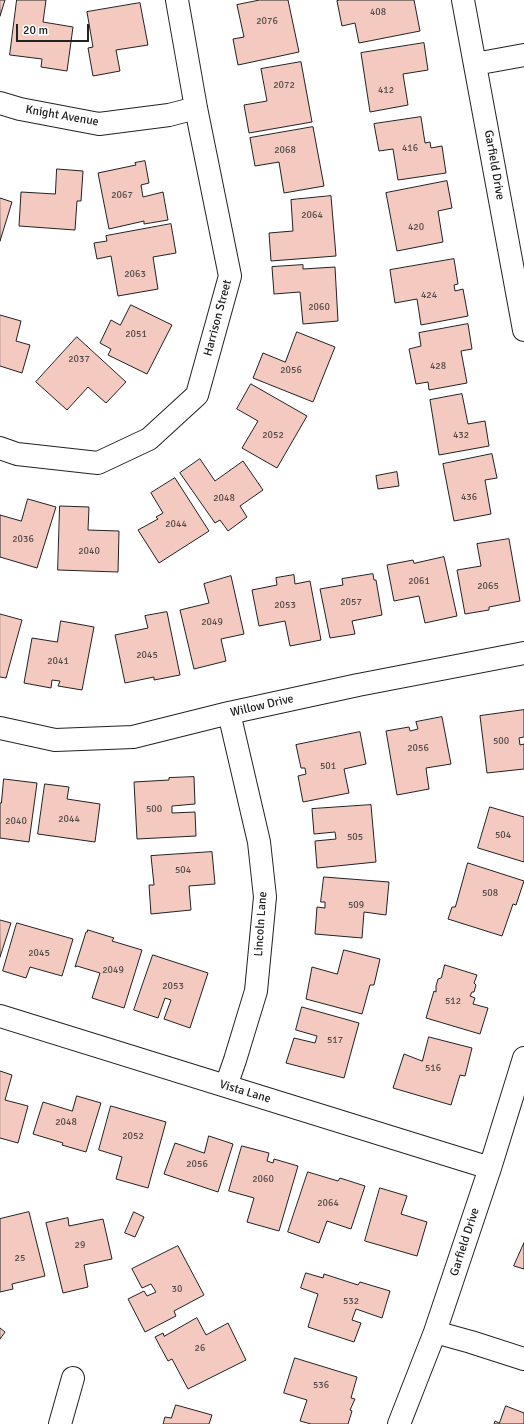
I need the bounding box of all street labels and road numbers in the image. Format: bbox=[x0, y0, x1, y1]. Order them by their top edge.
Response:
street label: Knight Avenue bbox=[24, 102, 100, 130]
street label: Garfield Drive bbox=[481, 129, 507, 201]
street label: Harrison Street bbox=[201, 278, 235, 358]
street label: Willow Drive bbox=[229, 692, 295, 720]
street label: Lincoln Lane bbox=[252, 891, 270, 957]
street label: Vista Lane bbox=[218, 1077, 272, 1107]
street label: Garfield Drive bbox=[447, 1206, 483, 1278]

